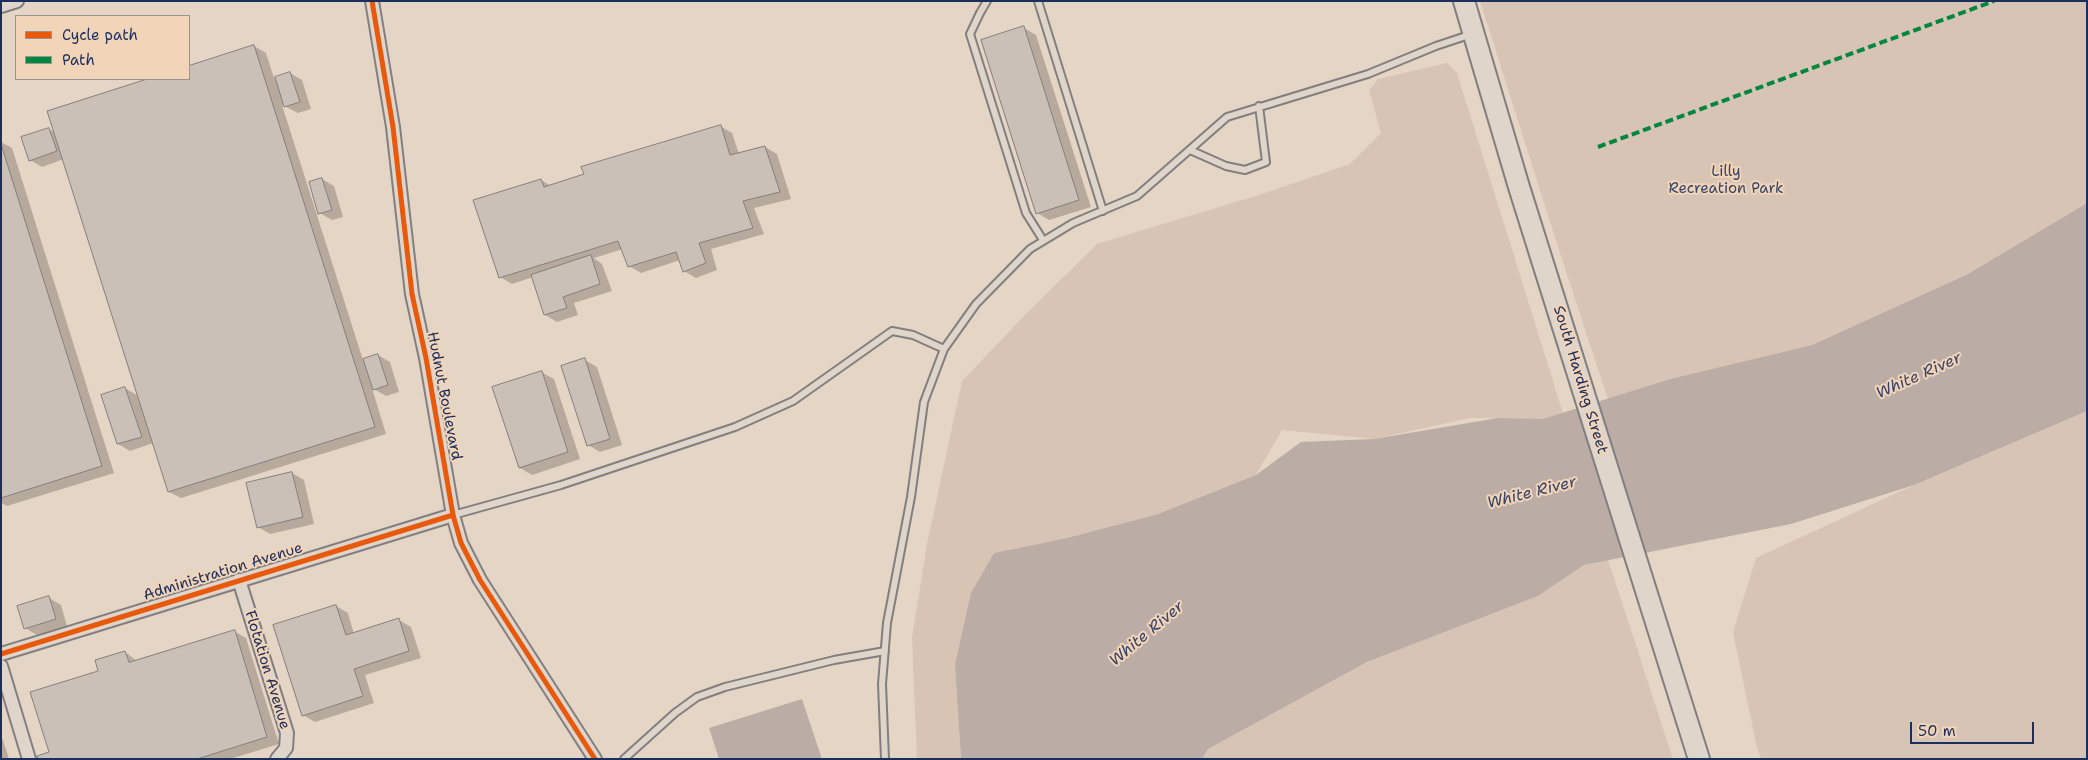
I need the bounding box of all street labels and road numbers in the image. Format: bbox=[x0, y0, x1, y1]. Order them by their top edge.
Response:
street label: South Harding Street bbox=[1549, 304, 1611, 456]
street label: Hudnut Boulevard bbox=[423, 330, 465, 462]
street label: Administration Avenue bbox=[141, 539, 305, 605]
street label: Flotation Avenue bbox=[240, 608, 294, 732]

